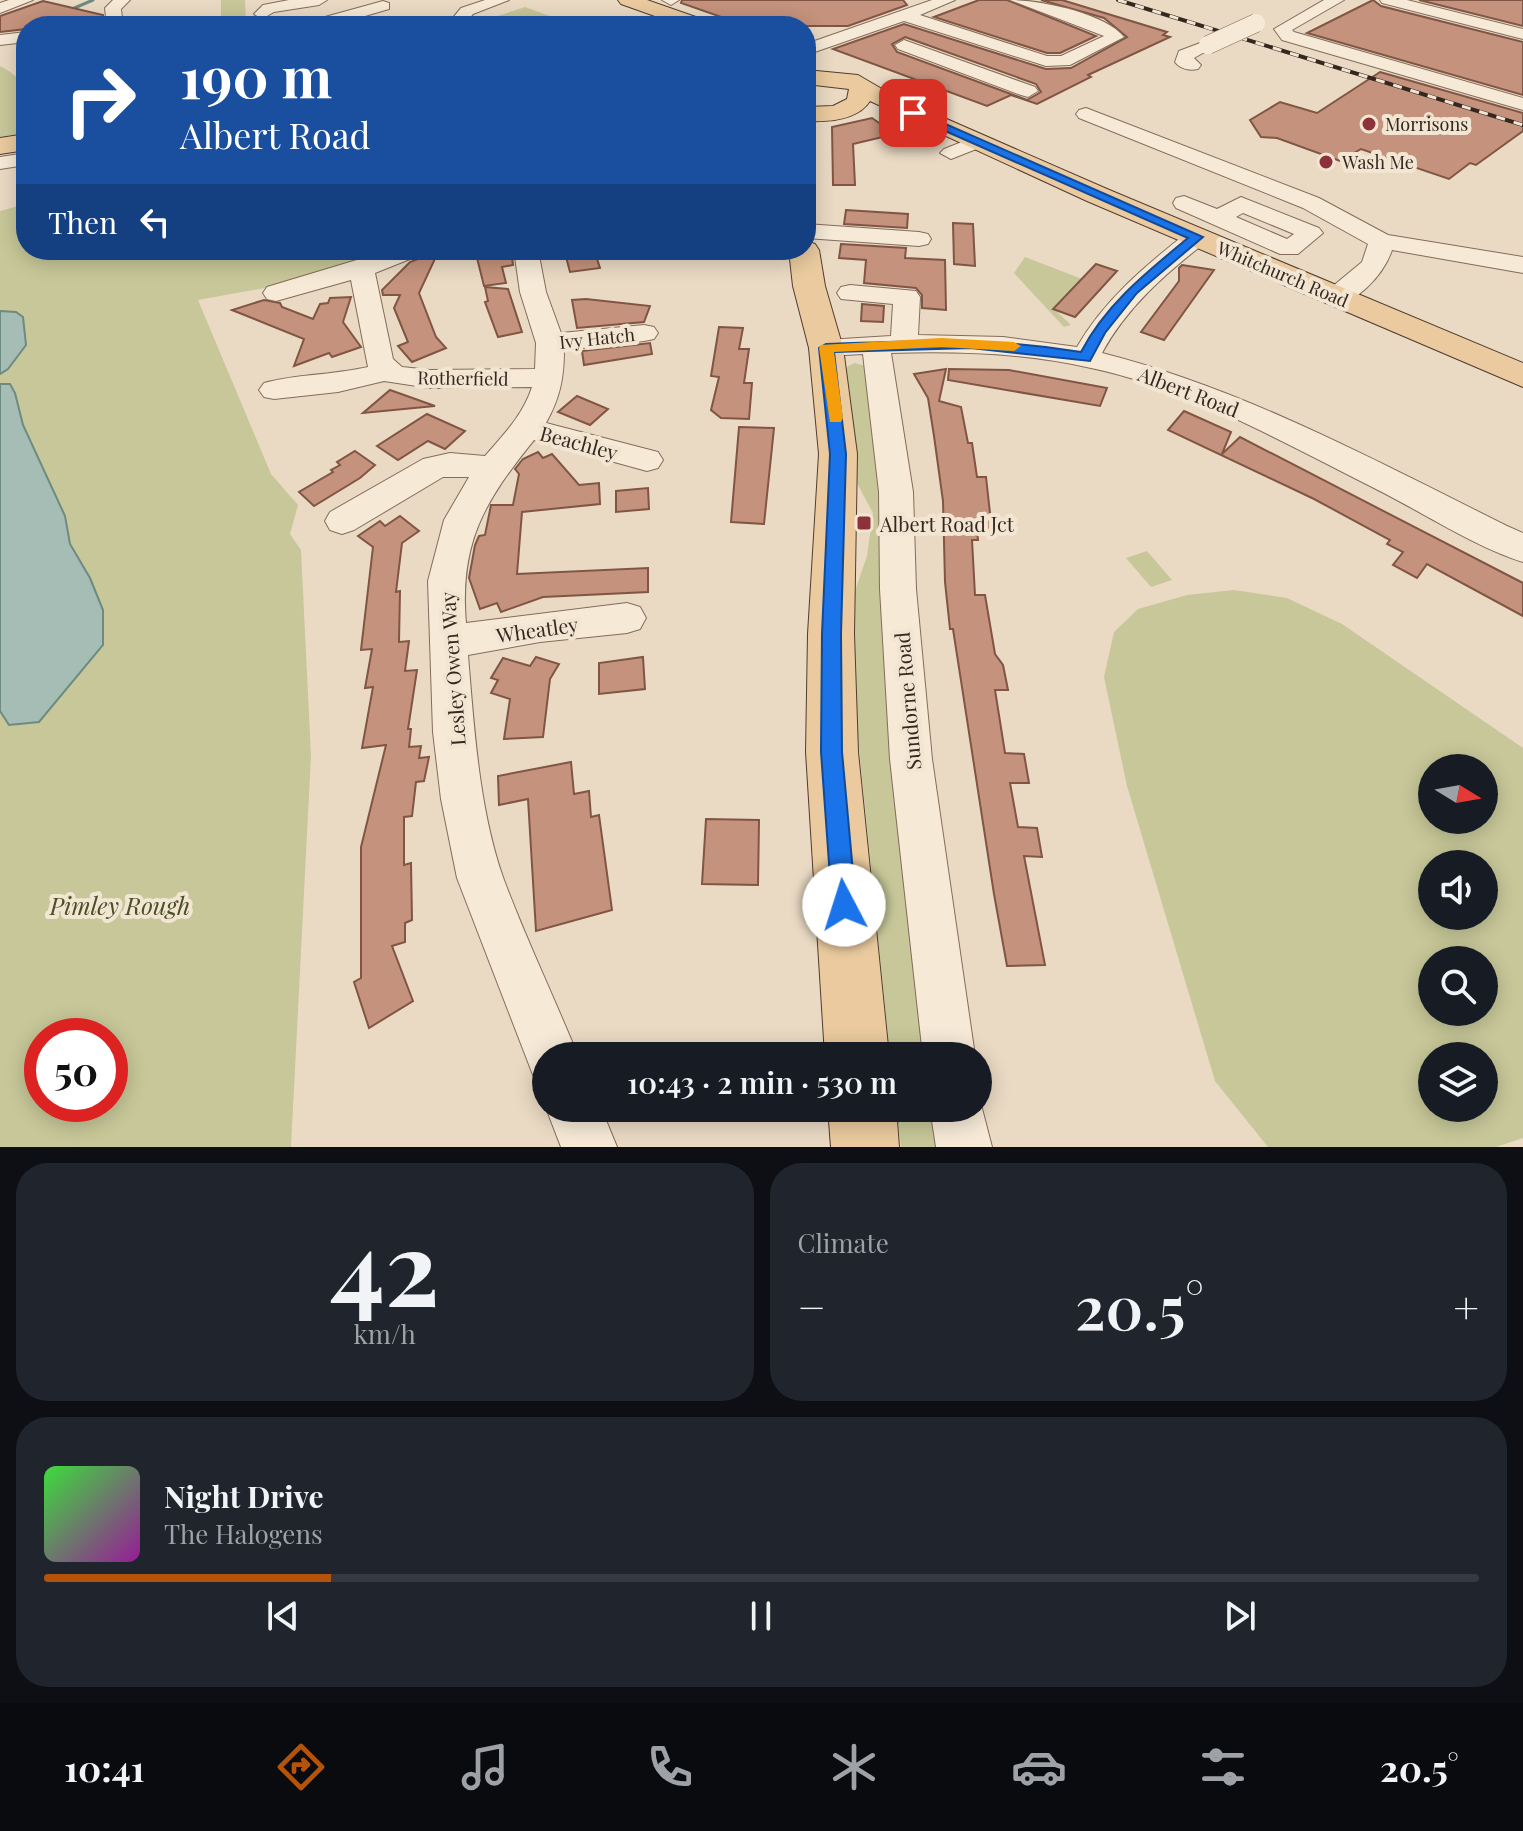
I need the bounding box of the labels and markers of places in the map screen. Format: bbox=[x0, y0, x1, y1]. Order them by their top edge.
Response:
pin bbox=[879, 79, 947, 147]
place label: Morrisons bbox=[1385, 112, 1468, 136]
marker: Morrisons bbox=[1360, 115, 1378, 133]
place label: Wash Me bbox=[1341, 150, 1414, 174]
marker: Wash Me bbox=[1317, 153, 1335, 171]
place label: Albert Road Jct bbox=[879, 510, 1015, 537]
marker: Albert Road Jct bbox=[855, 514, 873, 532]

